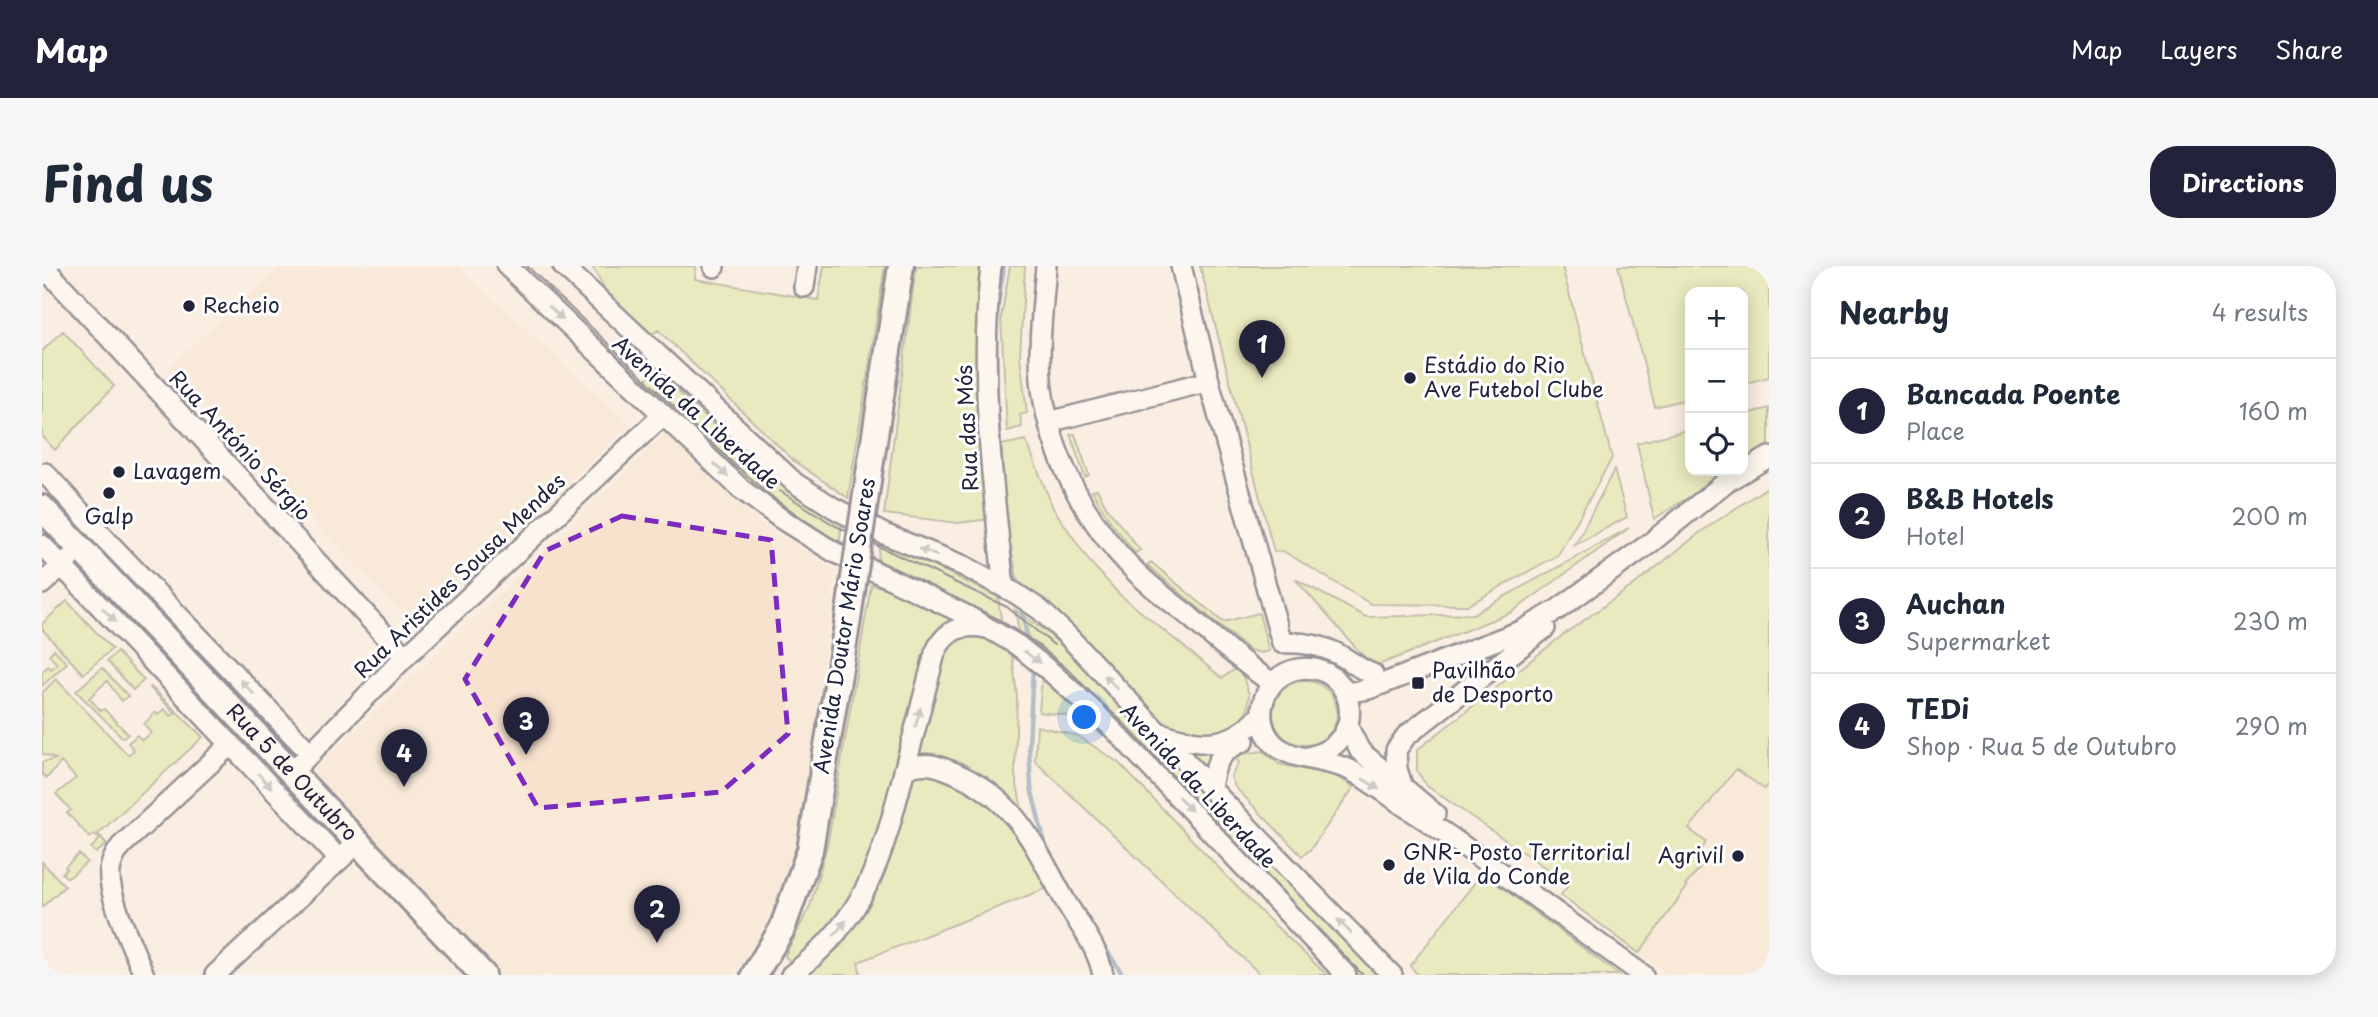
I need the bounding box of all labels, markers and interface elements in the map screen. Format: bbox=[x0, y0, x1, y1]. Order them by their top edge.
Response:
text: Map bbox=[35, 24, 108, 74]
text: Map bbox=[2071, 31, 2122, 67]
text: Layers bbox=[2160, 31, 2237, 67]
text: Share bbox=[2275, 31, 2343, 67]
text: Find us bbox=[42, 145, 213, 219]
button: Directions bbox=[2150, 146, 2336, 218]
map controls bbox=[1685, 287, 1748, 476]
button: + bbox=[1685, 287, 1748, 350]
place label: Recheio bbox=[203, 288, 280, 320]
text: Nearby bbox=[1839, 289, 1949, 334]
text: 4 results bbox=[2212, 294, 2308, 329]
marker: Recheio bbox=[181, 298, 197, 314]
one-way arrow bbox=[547, 305, 564, 321]
pin: 1 bbox=[1239, 320, 1285, 378]
street label: Avenida da Liberdade bbox=[606, 327, 788, 496]
place label: Estádio do Rio Ave Futebol Clube bbox=[1424, 348, 1604, 404]
button: − bbox=[1685, 350, 1748, 413]
street label: Rua António Sérgio bbox=[163, 362, 320, 527]
street label: Rua das Mós bbox=[947, 364, 985, 492]
marker: Estádio do Rio Ave Futebol Clube bbox=[1402, 370, 1418, 386]
text: Bancada Poente bbox=[1906, 374, 2120, 413]
text: 1 bbox=[1857, 393, 1868, 428]
text: 160 m bbox=[2239, 393, 2308, 428]
button: locate bbox=[1685, 413, 1748, 476]
text: Place bbox=[1906, 413, 1965, 448]
place label: Lavagem bbox=[133, 454, 221, 486]
one-way arrow bbox=[712, 462, 730, 478]
marker: Lavagem bbox=[111, 464, 127, 480]
street label: Rua Aristides Sousa Mendes bbox=[346, 465, 572, 685]
street label: Avenida Doutor Mário Soares bbox=[804, 475, 882, 776]
text: B&B Hotels bbox=[1906, 479, 2054, 518]
marker: Galp bbox=[101, 485, 117, 501]
text: 2 bbox=[1854, 498, 1870, 533]
text: 200 m bbox=[2231, 498, 2308, 533]
place label: Galp bbox=[84, 499, 134, 531]
text: Hotel bbox=[1906, 518, 1965, 553]
one-way arrow bbox=[917, 547, 938, 558]
text: Auchan bbox=[1906, 584, 2006, 623]
text: 3 bbox=[1854, 603, 1870, 638]
text: 230 m bbox=[2233, 603, 2308, 638]
one-way arrow bbox=[100, 607, 117, 624]
text: Supermarket bbox=[1906, 623, 2050, 658]
one-way arrow bbox=[1023, 650, 1041, 664]
place label: Pavilhão de Desporto bbox=[1432, 653, 1553, 709]
one-way arrow bbox=[1103, 673, 1119, 691]
marker: Pavilhão de Desporto bbox=[1410, 675, 1426, 691]
one-way arrow bbox=[239, 679, 255, 696]
text: TEDi bbox=[1906, 689, 1969, 728]
street label: Rua 5 de Outubro bbox=[220, 695, 366, 847]
street label: Avenida da Liberdade bbox=[1114, 695, 1285, 875]
pin: 3 bbox=[503, 697, 549, 755]
your location bbox=[1067, 700, 1101, 734]
one-way arrow bbox=[914, 706, 924, 727]
text: 4 bbox=[1854, 708, 1870, 743]
text: 290 m bbox=[2235, 708, 2308, 743]
text: Shop · Rua 5 de Outubro bbox=[1906, 728, 2177, 763]
pin: 4 bbox=[381, 729, 427, 787]
one-way arrow bbox=[257, 772, 274, 789]
one-way arrow bbox=[1361, 777, 1380, 790]
one-way arrow bbox=[1176, 795, 1192, 812]
place label: GNR- Posto Territorial de Vila do Conde bbox=[1403, 835, 1631, 891]
place label: Agrivil bbox=[1658, 838, 1724, 870]
marker: Agrivil bbox=[1730, 848, 1746, 864]
marker: GNR- Posto Territorial de Vila do Conde bbox=[1381, 857, 1397, 873]
pin: 2 bbox=[634, 885, 680, 943]
one-way arrow bbox=[1337, 918, 1353, 935]
one-way arrow bbox=[832, 919, 847, 937]

